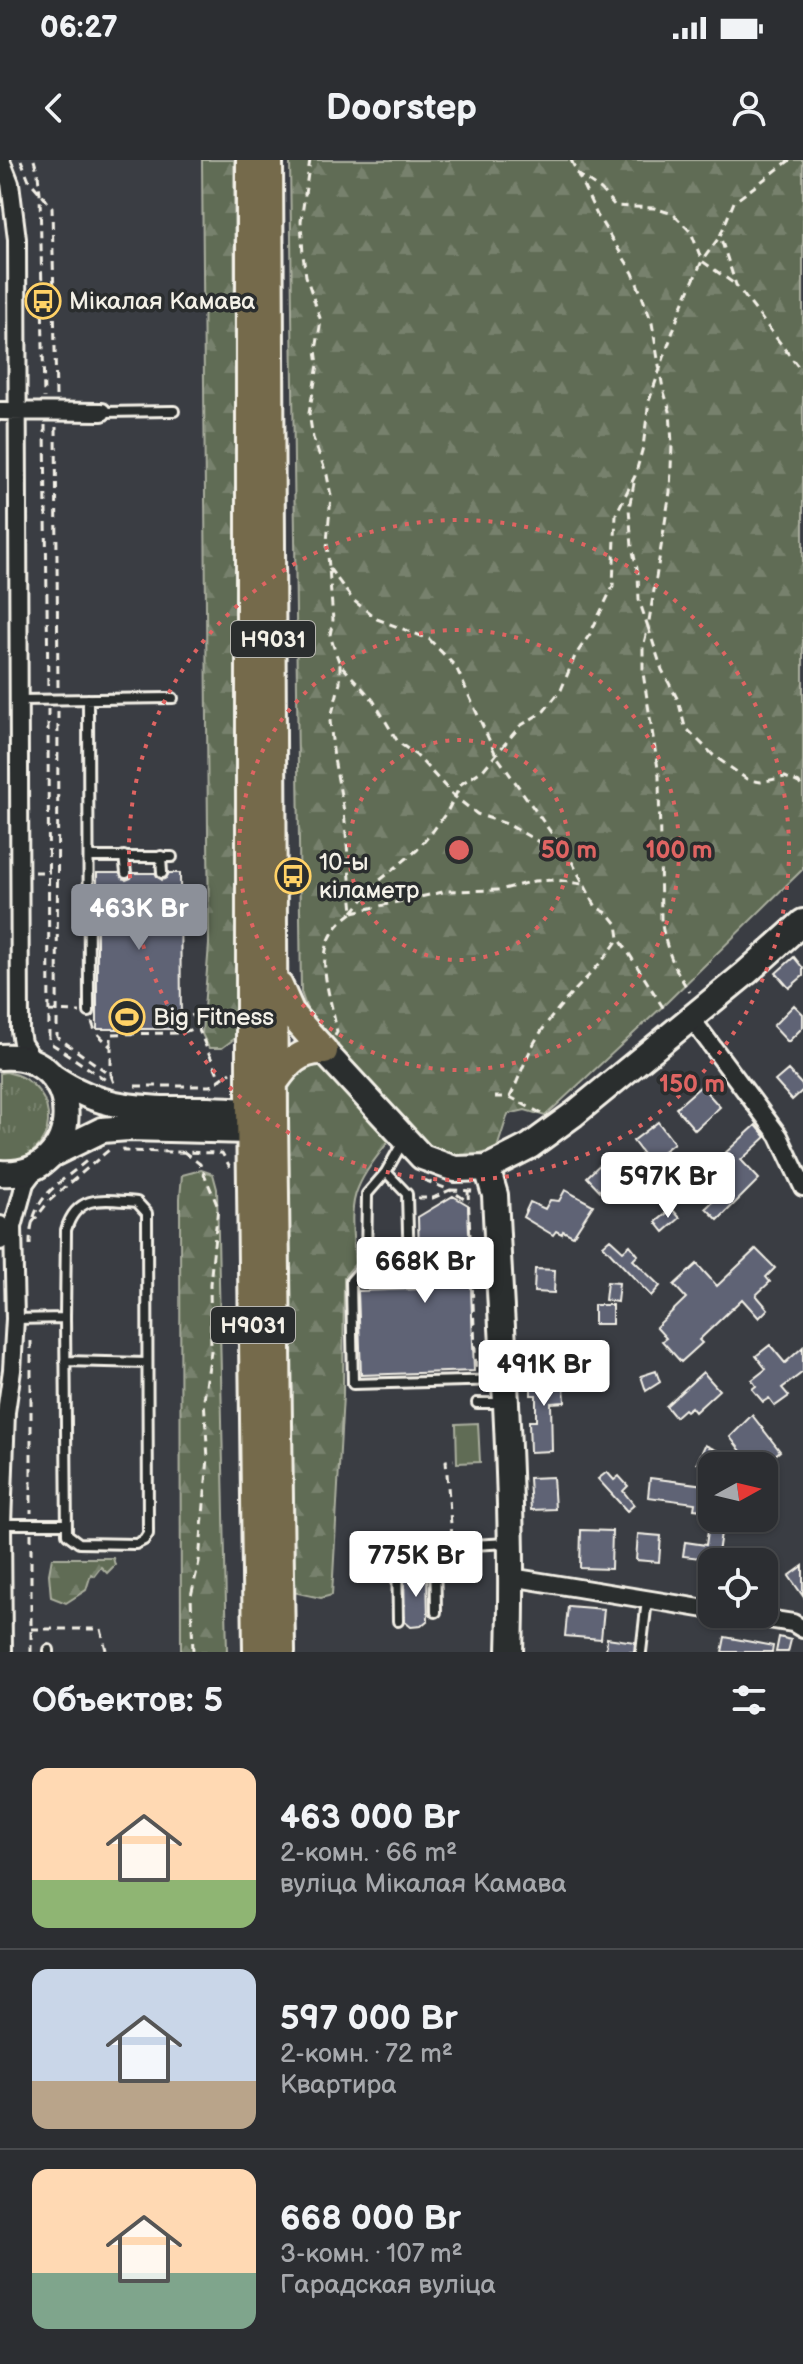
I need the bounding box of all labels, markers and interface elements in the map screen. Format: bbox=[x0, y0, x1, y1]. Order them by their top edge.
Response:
text: 06:27 bbox=[40, 10, 118, 46]
icon: back bbox=[32, 86, 76, 130]
icon: person bbox=[727, 86, 771, 130]
text: Doorstep bbox=[326, 87, 477, 130]
bus stop icon: Мікалая Камава bbox=[24, 282, 62, 320]
place label: Мікалая Камава bbox=[69, 287, 256, 316]
road number: Н9031 bbox=[231, 621, 315, 657]
centre of rings bbox=[445, 836, 473, 864]
text: 50 m bbox=[541, 836, 597, 865]
text: 100 m bbox=[646, 836, 712, 865]
place label: 10-ы кіламетр bbox=[319, 848, 420, 905]
bus stop icon: 10-ы кіламетр bbox=[274, 857, 312, 895]
pin: 463K Br bbox=[65, 884, 213, 952]
text: 463K Br bbox=[89, 894, 189, 925]
sports icon: Big Fitness bbox=[108, 998, 146, 1036]
place label: Big Fitness bbox=[153, 1003, 274, 1032]
text: 150 m bbox=[659, 1070, 725, 1099]
pin: 597K Br bbox=[594, 1152, 742, 1220]
text: 597K Br bbox=[619, 1162, 717, 1193]
pin: 668K Br bbox=[351, 1237, 499, 1305]
text: 668K Br bbox=[375, 1247, 475, 1278]
road number: Н9031 bbox=[211, 1307, 295, 1343]
pin: 491K Br bbox=[470, 1340, 618, 1408]
text: 491K Br bbox=[497, 1350, 591, 1381]
north arrow bbox=[698, 1452, 778, 1532]
map controls bbox=[698, 1452, 778, 1628]
pin: 775K Br bbox=[342, 1531, 490, 1599]
text: 775K Br bbox=[367, 1541, 465, 1572]
button: locate bbox=[698, 1548, 778, 1628]
icon: filters bbox=[727, 1678, 771, 1722]
text: Объектов: 5 bbox=[32, 1680, 223, 1721]
text: 463 000 Br bbox=[280, 1797, 460, 1838]
icon: home bbox=[96, 1800, 192, 1896]
text: 2-комн. · 66 m² bbox=[280, 1838, 457, 1869]
text: вуліца Мікалая Камава bbox=[280, 1869, 567, 1900]
text: 597 000 Br bbox=[280, 1998, 458, 2039]
icon: home bbox=[96, 2001, 192, 2097]
text: 2-комн. · 72 m² bbox=[280, 2039, 453, 2070]
text: Квартира bbox=[280, 2070, 397, 2101]
text: 668 000 Br bbox=[280, 2198, 461, 2239]
icon: home bbox=[96, 2201, 192, 2297]
text: 3-комн. · 107 m² bbox=[280, 2239, 463, 2270]
text: Гарадская вуліца bbox=[280, 2270, 496, 2301]

